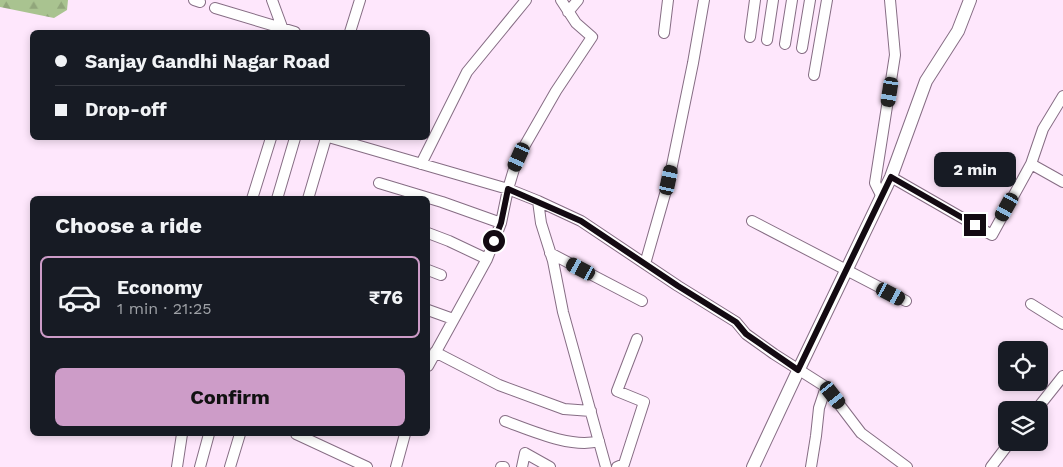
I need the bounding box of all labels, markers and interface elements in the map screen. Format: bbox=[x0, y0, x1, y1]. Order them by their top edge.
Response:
text: Sanjay Gandhi Nagar Road bbox=[85, 50, 330, 73]
car bbox=[880, 76, 899, 108]
text: Drop-off bbox=[85, 98, 167, 121]
car bbox=[506, 140, 531, 174]
callout: 2 min bbox=[934, 152, 1016, 188]
text: 2 min bbox=[953, 160, 997, 179]
car bbox=[658, 164, 679, 196]
car bbox=[993, 190, 1020, 224]
text: Choose a ride bbox=[55, 213, 202, 238]
route end bbox=[964, 214, 986, 236]
route start bbox=[483, 230, 505, 252]
car bbox=[564, 255, 597, 283]
icon: car bbox=[57, 275, 102, 320]
text: Economy bbox=[117, 276, 202, 299]
car bbox=[874, 280, 907, 308]
text: ₹76 bbox=[369, 286, 403, 309]
text: 1 min · 21:25 bbox=[117, 299, 212, 318]
map controls bbox=[998, 341, 1048, 451]
button: locate bbox=[998, 341, 1048, 391]
button: Confirm bbox=[55, 368, 405, 426]
car bbox=[817, 379, 848, 411]
button: layers bbox=[998, 401, 1048, 451]

